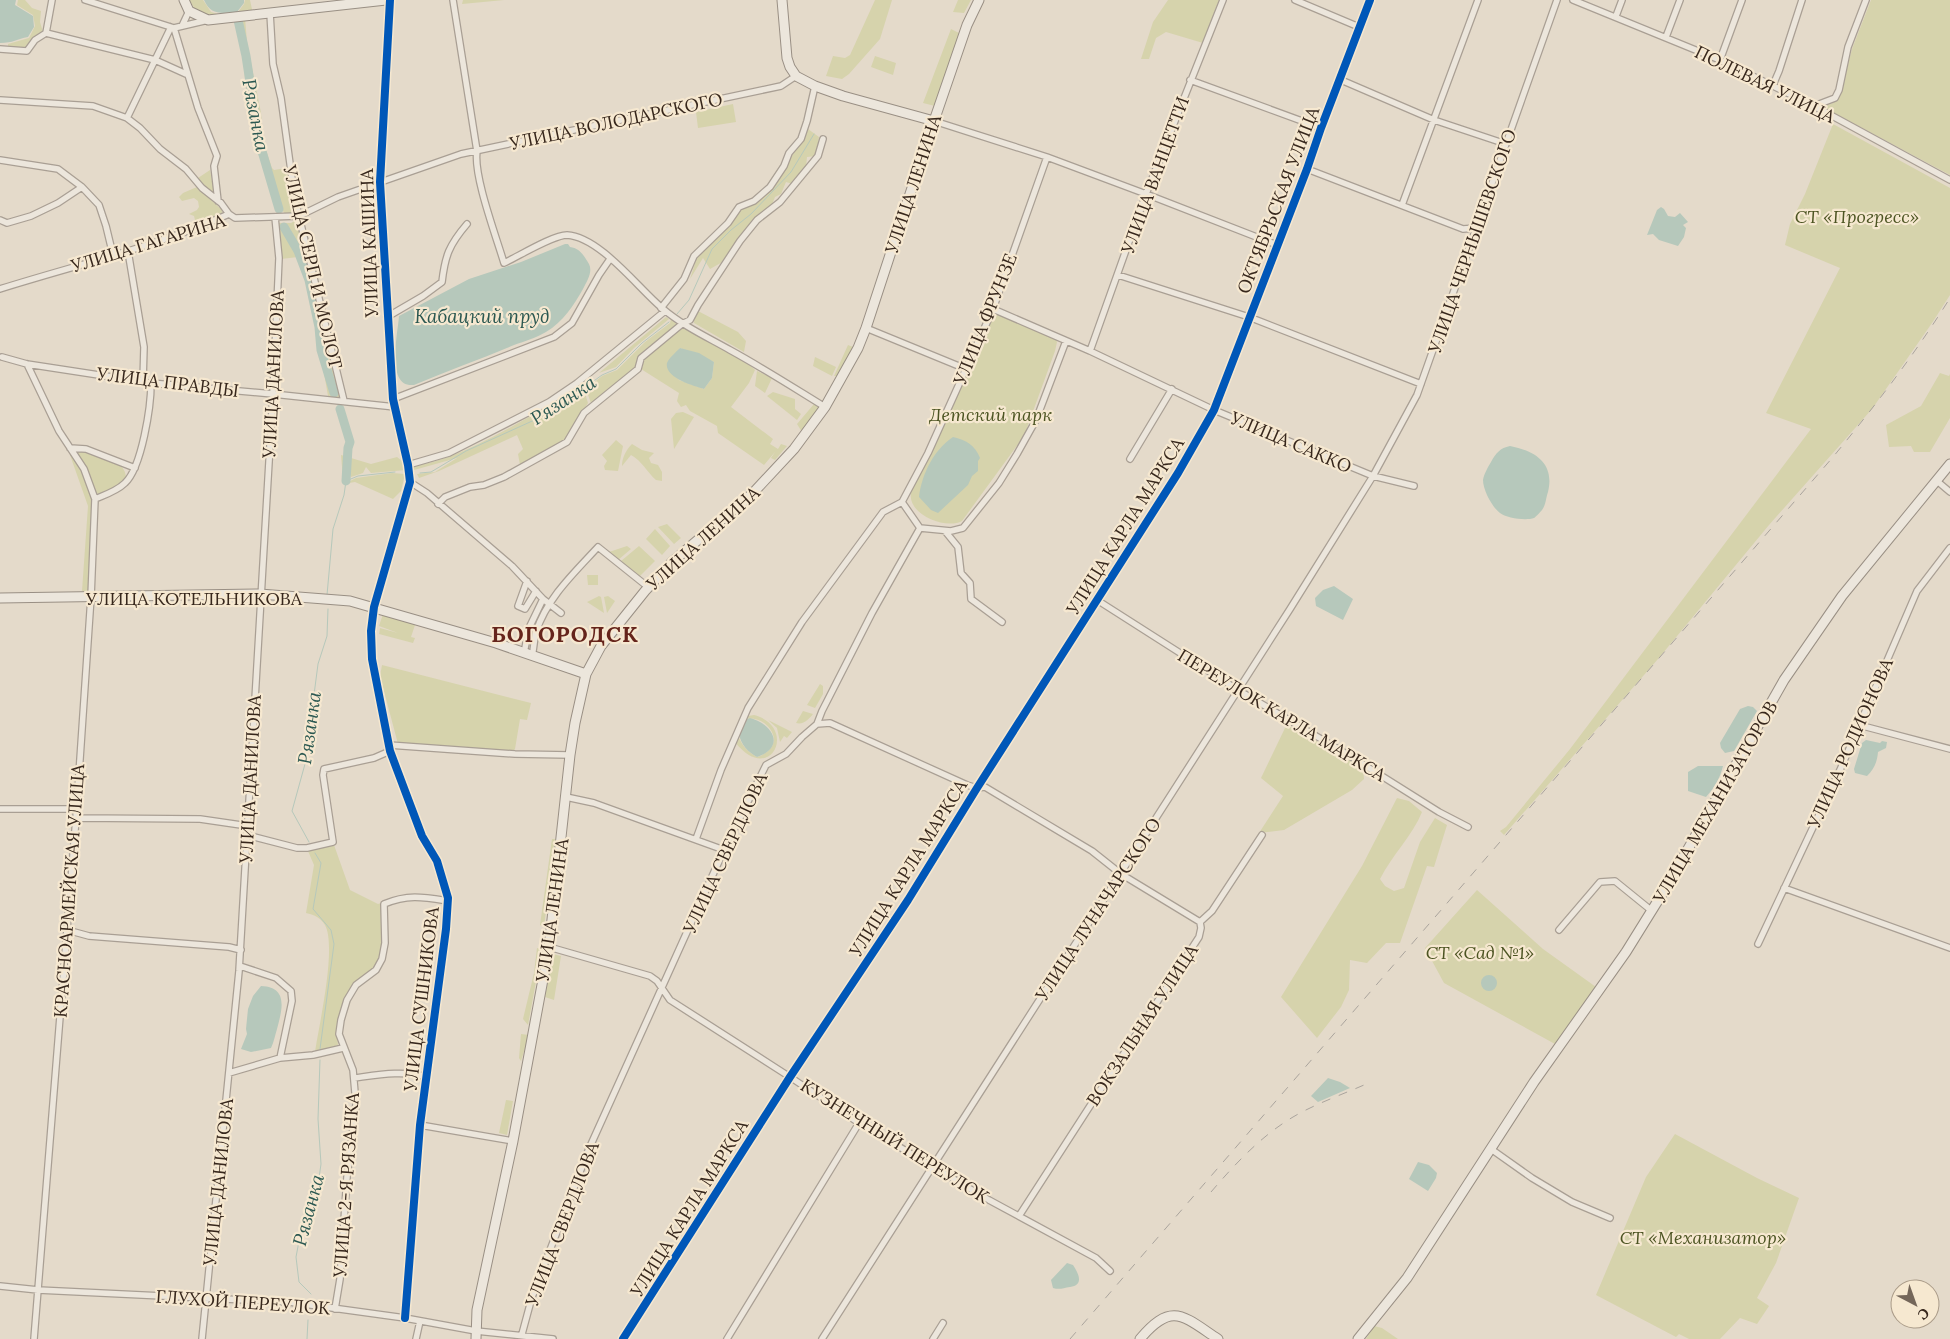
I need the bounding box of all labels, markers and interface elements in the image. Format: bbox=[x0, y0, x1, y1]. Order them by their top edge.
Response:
street label: ПОЛЕВАЯ УЛИЦА bbox=[1691, 40, 1840, 128]
water label: Рязанка bbox=[237, 77, 275, 154]
street label: УЛИЦА ВОЛОДАРСКОГО bbox=[507, 87, 724, 155]
street label: УЛИЦА ВАНЦЕТТИ bbox=[1116, 93, 1194, 258]
street label: ОКТЯБРЬСКАЯ УЛИЦА bbox=[1232, 103, 1325, 297]
street label: УЛИЦА ЛЕНИНА bbox=[879, 111, 947, 257]
street label: УЛИЦА ЧЕРНЫШЕВСКОГО bbox=[1422, 126, 1521, 357]
street label: УЛИЦА СЕРП И МОЛОТ bbox=[278, 162, 348, 371]
street label: УЛИЦА КАШИНА bbox=[355, 168, 383, 319]
park label: СТ «Прогресс» bbox=[1795, 205, 1919, 228]
street label: УЛИЦА ГАГАРИНА bbox=[67, 208, 229, 278]
street label: УЛИЦА ФРУНЗЕ bbox=[948, 250, 1022, 389]
street label: УЛИЦА ДАНИЛОВА bbox=[257, 289, 289, 460]
water label: Кабацкий пруд bbox=[414, 304, 550, 328]
street label: УЛИЦА ПРАВДЫ bbox=[95, 362, 240, 402]
water label: Рязанка bbox=[526, 370, 601, 430]
park label: Детский парк bbox=[929, 403, 1052, 426]
street label: УЛИЦА САККО bbox=[1226, 406, 1355, 478]
street label: УЛИЦА КАРЛА МАРКСА bbox=[1061, 433, 1189, 620]
street label: УЛИЦА ЛЕНИНА bbox=[641, 481, 765, 596]
street label: УЛИЦА КОТЕЛЬНИКОВА bbox=[85, 587, 303, 610]
district label: БОГОРОДСК bbox=[491, 620, 639, 648]
street label: ПЕРЕУЛОК КАРЛА МАРКСА bbox=[1174, 644, 1391, 787]
street label: УЛИЦА РОДИОНОВА bbox=[1802, 654, 1898, 832]
water label: Рязанка bbox=[292, 689, 326, 766]
street label: УЛИЦА ДАНИЛОВА bbox=[234, 694, 266, 865]
street label: УЛИЦА МЕХАНИЗАТОРОВ bbox=[1647, 697, 1782, 908]
street label: КРАСНОАРМЕЙСКАЯ УЛИЦА bbox=[49, 763, 89, 1019]
street label: УЛИЦА СВЕРДЛОВА bbox=[677, 768, 773, 938]
street label: УЛИЦА КАРЛА МАРКСА bbox=[844, 775, 972, 962]
street label: УЛИЦА ЛУНАЧАРСКОГО bbox=[1030, 813, 1166, 1006]
street label: УЛИЦА ЛЕНИНА bbox=[530, 836, 574, 984]
street label: УЛИЦА СУШНИКОВА bbox=[398, 905, 444, 1094]
street label: ВОКЗАЛЬНАЯ УЛИЦА bbox=[1081, 939, 1203, 1110]
park label: СТ «Сад №1» bbox=[1426, 941, 1534, 964]
street label: КУЗНЕЧНЫЙ ПЕРЕУЛОК bbox=[796, 1073, 994, 1209]
street label: УЛИЦА 2-Я РЯЗАНКА bbox=[328, 1091, 364, 1279]
street label: УЛИЦА ДАНИЛОВА bbox=[198, 1096, 238, 1268]
street label: УЛИЦА КАРЛА МАРКСА bbox=[625, 1115, 753, 1302]
street label: УЛИЦА СВЕРДЛОВА bbox=[520, 1138, 604, 1311]
water label: Рязанка bbox=[287, 1171, 329, 1249]
park label: СТ «Механизатор» bbox=[1620, 1226, 1786, 1249]
north arrow bbox=[1890, 1279, 1940, 1329]
street label: ГЛУХОЙ ПЕРЕУЛОК bbox=[155, 1284, 332, 1320]
text: С bbox=[1914, 1304, 1933, 1324]

